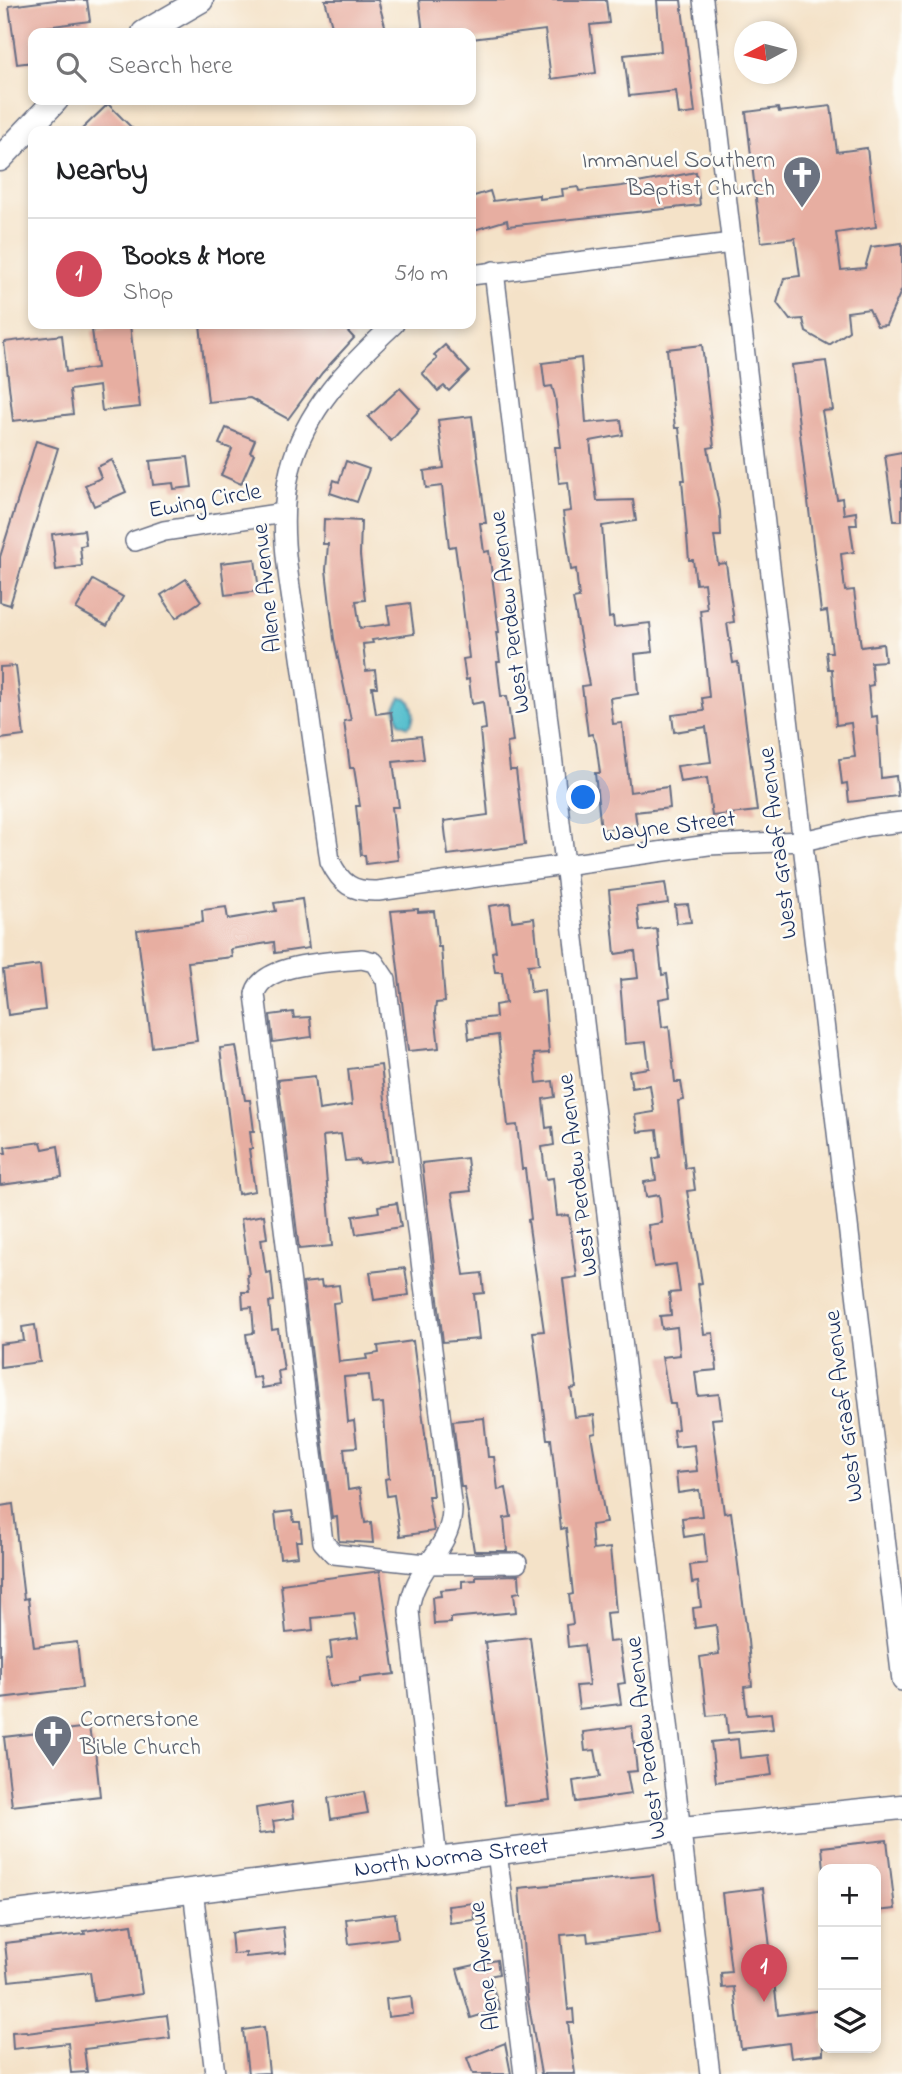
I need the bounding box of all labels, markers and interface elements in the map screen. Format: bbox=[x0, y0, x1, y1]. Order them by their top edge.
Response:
north arrow bbox=[734, 21, 797, 84]
search box bbox=[28, 28, 476, 105]
icon: search bbox=[52, 48, 90, 86]
text: Search here bbox=[108, 48, 233, 86]
place label: Immanuel Southern Baptist Church bbox=[582, 144, 775, 207]
text: Nearby bbox=[56, 150, 148, 194]
church icon: Immanuel Southern Baptist Church bbox=[781, 154, 823, 209]
text: Books & More bbox=[123, 239, 265, 277]
text: 1 bbox=[75, 258, 83, 291]
text: 510 m bbox=[394, 258, 448, 291]
text: Shop bbox=[123, 277, 173, 310]
street label: Ewing Circle bbox=[146, 475, 264, 529]
street label: West Perdew Avenue bbox=[481, 508, 541, 715]
street label: Alene Avenue bbox=[244, 521, 292, 654]
street label: West Graaf Avenue bbox=[750, 745, 808, 941]
your location bbox=[566, 780, 600, 814]
street label: Wayne Street bbox=[600, 802, 738, 855]
street label: West Perdew Avenue bbox=[549, 1071, 609, 1278]
street label: West Graaf Avenue bbox=[816, 1308, 874, 1504]
street label: West Perdew Avenue bbox=[617, 1634, 677, 1841]
place label: Cornerstone Bible Church bbox=[79, 1703, 201, 1766]
church icon: Cornerstone Bible Church bbox=[32, 1713, 74, 1768]
street label: North Norma Street bbox=[352, 1828, 551, 1888]
map controls bbox=[818, 1864, 881, 2053]
button: + bbox=[818, 1864, 881, 1927]
street label: Alene Avenue bbox=[461, 1899, 511, 2033]
button: − bbox=[818, 1927, 881, 1990]
pin: 1 bbox=[741, 1944, 787, 2002]
button: layers bbox=[818, 1990, 881, 2053]

